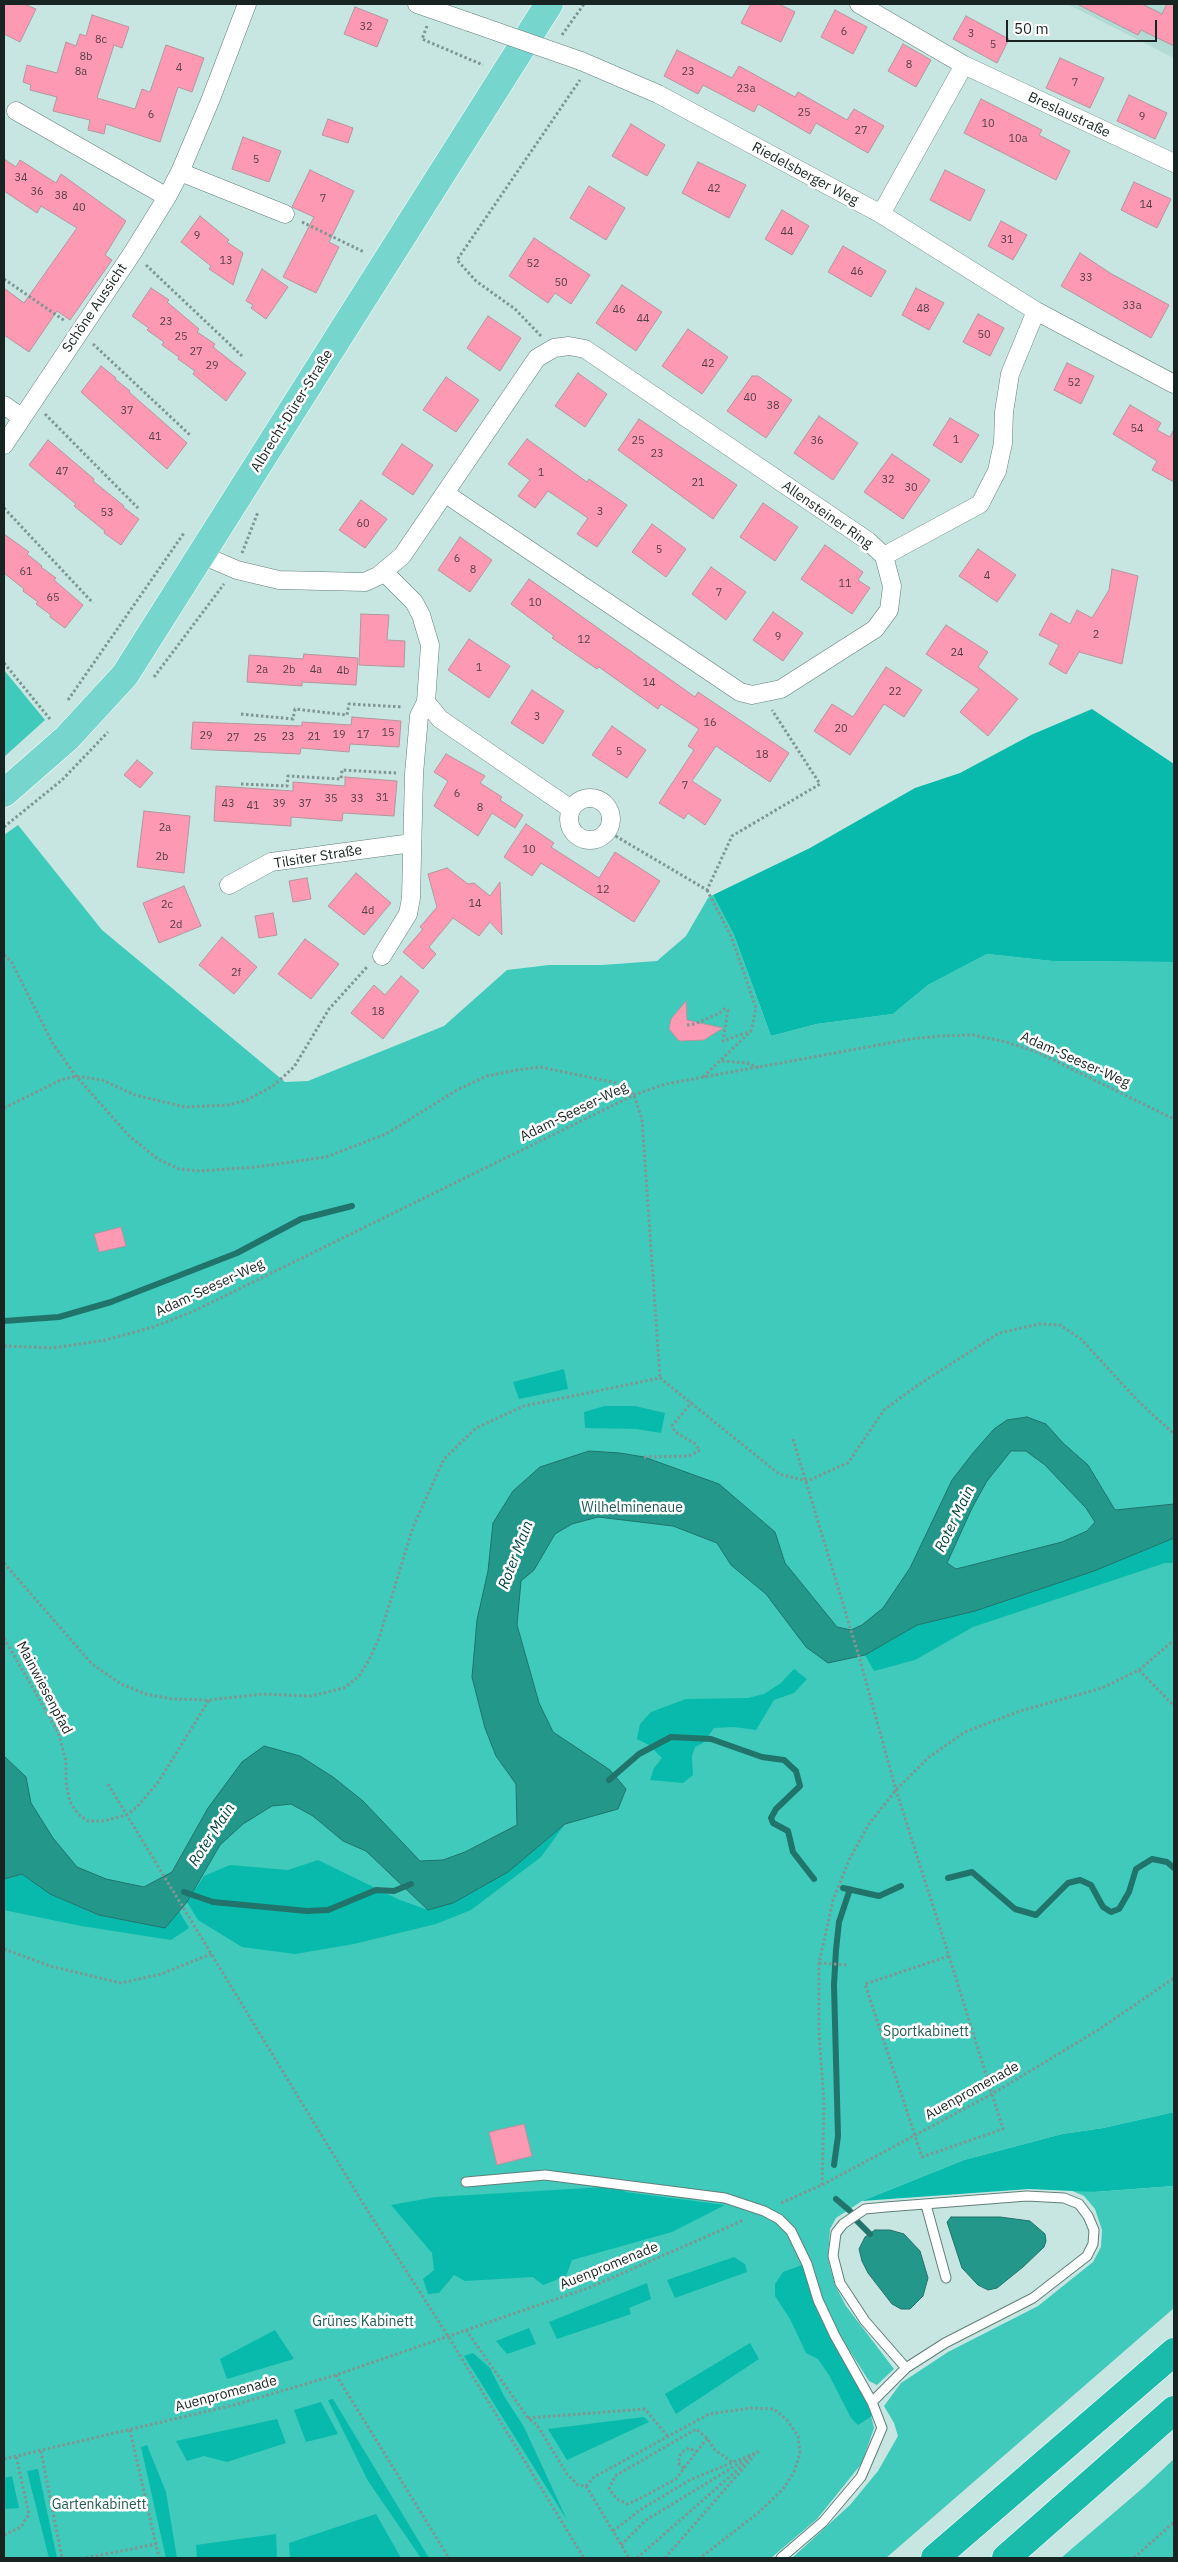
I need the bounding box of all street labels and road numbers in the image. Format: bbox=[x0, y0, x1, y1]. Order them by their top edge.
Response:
street label: Breslaustraße bbox=[1025, 89, 1113, 141]
street label: Riedelsberger Weg bbox=[749, 139, 861, 209]
street label: Schöne Aussicht bbox=[59, 260, 131, 356]
street label: Albrecht-Dürer-Straße bbox=[247, 347, 337, 475]
street label: Allensteiner Ring bbox=[778, 477, 876, 553]
street label: Tilsiter Straße bbox=[273, 842, 363, 872]
street label: Adam-Seeser-Weg bbox=[1018, 1028, 1132, 1092]
street label: Adam-Seeser-Weg bbox=[517, 1079, 631, 1145]
street label: Adam-Seeser-Weg bbox=[153, 1256, 267, 1320]
street label: Mainwiesenpfad bbox=[12, 1639, 76, 1737]
street label: Auenpromenade bbox=[922, 2058, 1022, 2124]
street label: Auenpromenade bbox=[557, 2239, 661, 2293]
street label: Auenpromenade bbox=[173, 2372, 279, 2416]

